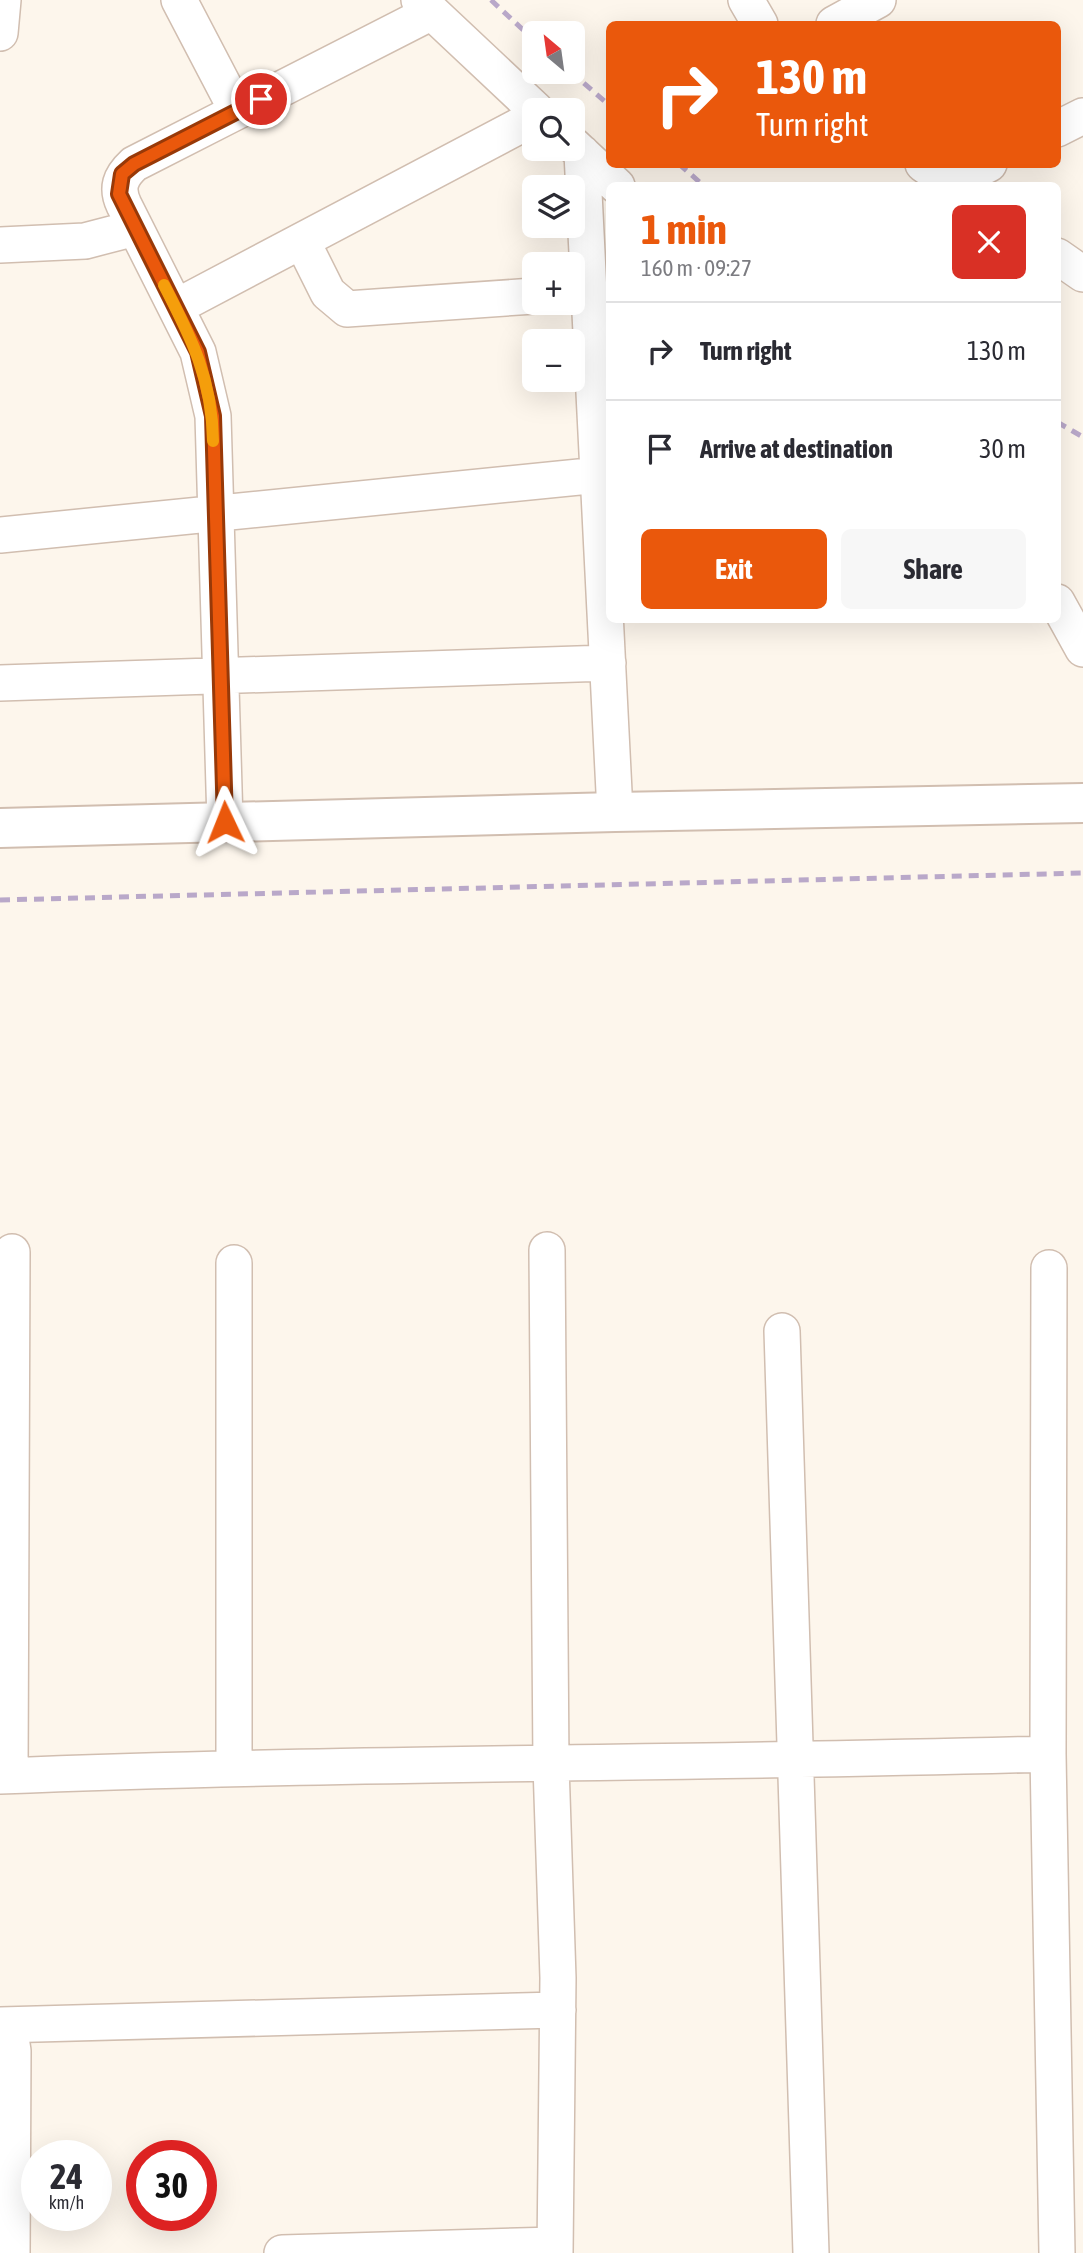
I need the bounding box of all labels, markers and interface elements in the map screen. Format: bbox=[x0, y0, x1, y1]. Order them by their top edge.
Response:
north arrow bbox=[522, 21, 584, 84]
map controls bbox=[522, 21, 585, 392]
text: 130 m bbox=[756, 48, 867, 104]
icon: right bbox=[641, 49, 732, 140]
pin bbox=[231, 69, 291, 129]
icon: arrive bbox=[242, 80, 280, 118]
button: search bbox=[522, 98, 585, 161]
text: Turn right bbox=[756, 106, 869, 143]
button: layers bbox=[522, 175, 585, 238]
text: 1 min bbox=[641, 205, 727, 253]
button: close bbox=[952, 205, 1026, 279]
button: + bbox=[522, 252, 585, 315]
text: 160 m · 09:27 bbox=[641, 255, 752, 281]
button: − bbox=[522, 329, 585, 392]
icon: right bbox=[641, 332, 679, 370]
text: Turn right bbox=[700, 336, 791, 366]
text: 130 m bbox=[967, 336, 1026, 366]
icon: arrive bbox=[641, 430, 679, 468]
text: Arrive at destination bbox=[700, 434, 893, 464]
text: 30 m bbox=[979, 434, 1026, 464]
button: Exit bbox=[641, 529, 827, 609]
button: Share bbox=[841, 529, 1026, 609]
position arrow bbox=[188, 785, 262, 859]
speed limit sign: 30 bbox=[126, 2140, 217, 2231]
text: 24 bbox=[50, 2156, 83, 2196]
text: km/h bbox=[49, 2192, 84, 2213]

